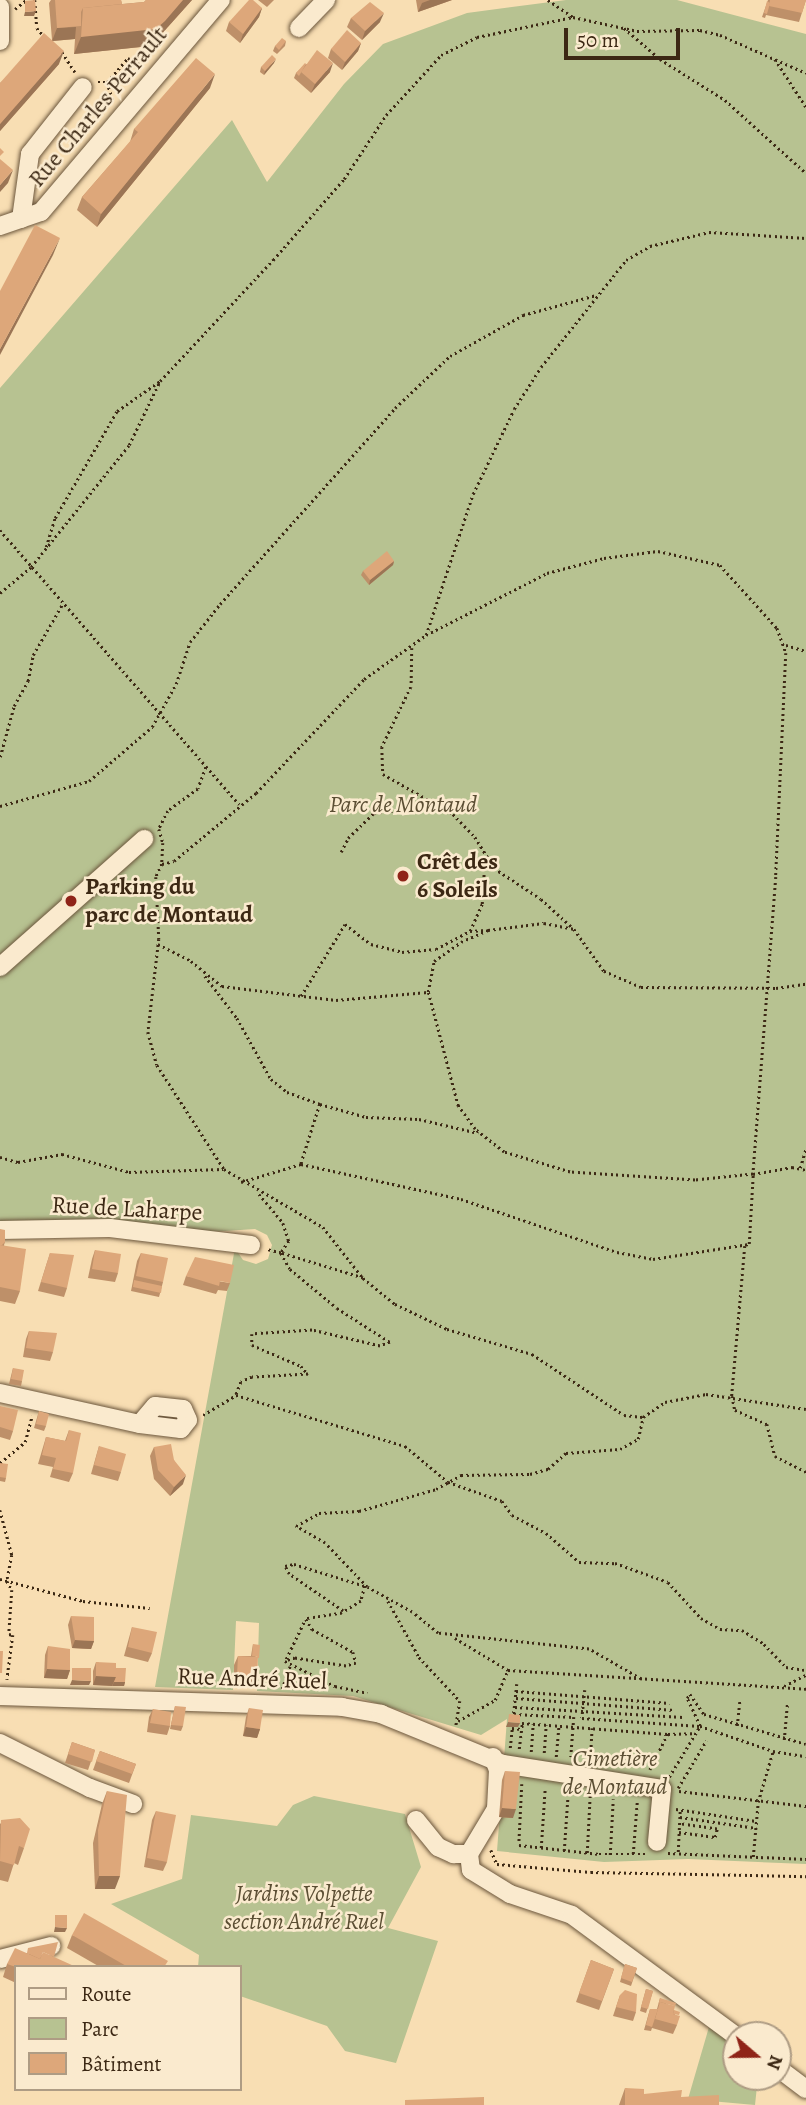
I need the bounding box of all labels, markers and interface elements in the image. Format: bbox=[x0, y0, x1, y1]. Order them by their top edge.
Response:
scale bar bbox=[568, 14, 684, 58]
street label: Rue Charles Perrault bbox=[22, 21, 174, 193]
text: 50 m bbox=[577, 26, 619, 54]
park label: Parc de Montaud bbox=[329, 791, 477, 819]
place label: Crêt des 6 Soleils bbox=[417, 848, 498, 904]
marker: Crêt des 6 Soleils bbox=[395, 868, 411, 884]
place label: Parking du parc de Montaud bbox=[85, 873, 253, 929]
marker: Parking du parc de Montaud bbox=[63, 893, 79, 909]
street label: Rue de Laharpe bbox=[51, 1191, 203, 1227]
street label: Rue André Ruel bbox=[177, 1662, 327, 1696]
park label: Cimetière de Montaud bbox=[563, 1745, 667, 1801]
park label: Jardins Volpette section André Ruel bbox=[224, 1880, 384, 1936]
legend bbox=[14, 1965, 242, 2091]
text: Route bbox=[81, 1980, 131, 2008]
text: Parc bbox=[81, 2015, 119, 2043]
north arrow bbox=[722, 2021, 792, 2091]
text: Bâtiment bbox=[81, 2050, 162, 2078]
text: N bbox=[760, 2052, 789, 2073]

